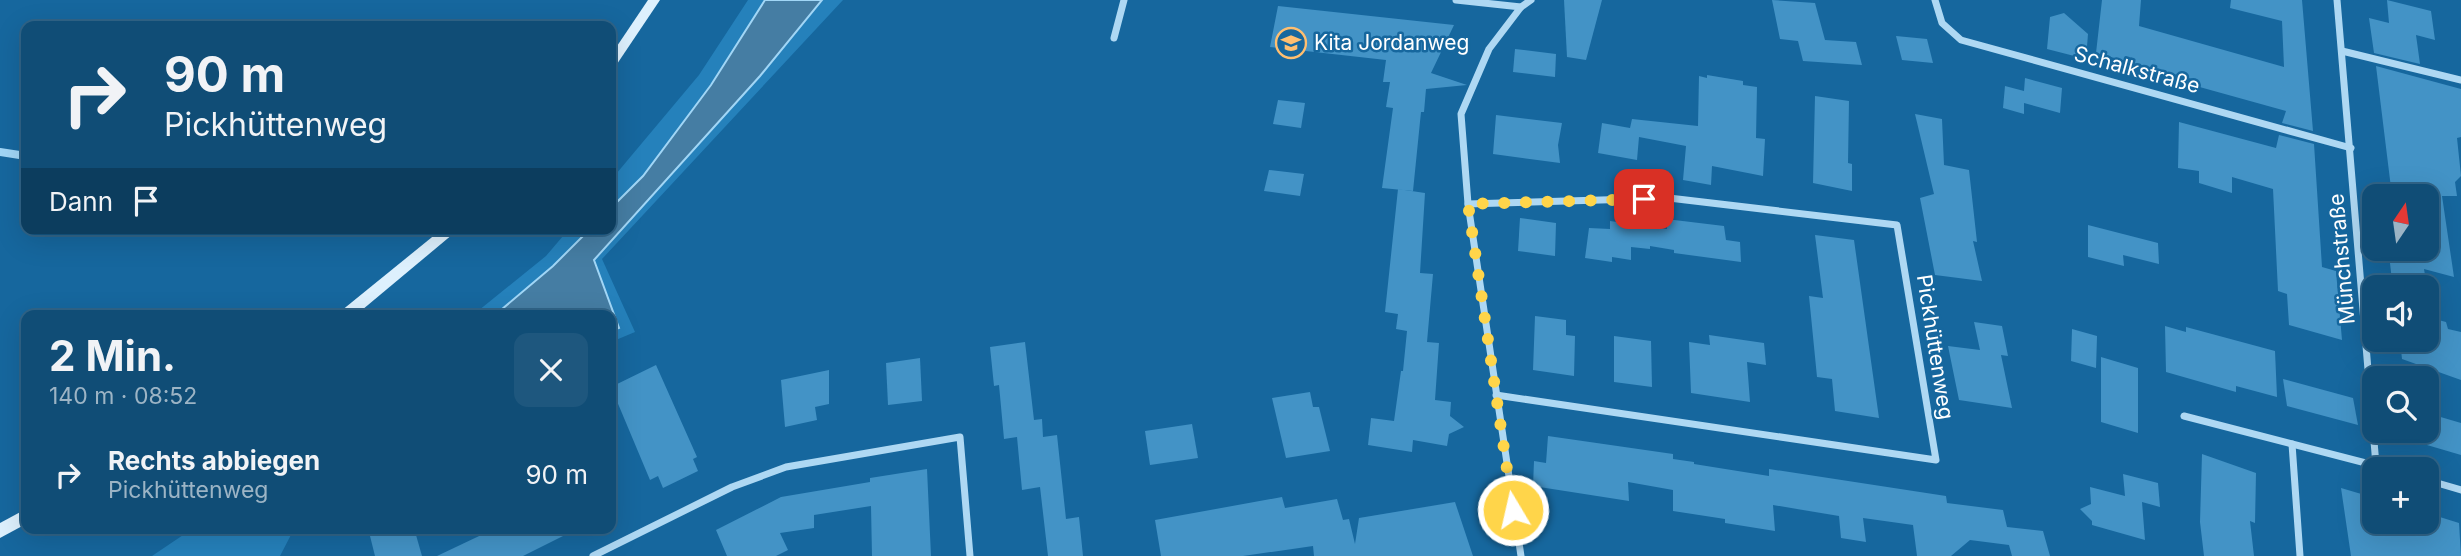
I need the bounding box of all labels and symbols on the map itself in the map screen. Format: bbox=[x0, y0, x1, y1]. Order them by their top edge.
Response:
school or university icon: Kita Jordanweg bbox=[1274, 26, 1308, 60]
place label: Kita Jordanweg bbox=[1314, 30, 1469, 55]
street label: Schalkstraße bbox=[2072, 41, 2203, 98]
pin bbox=[1614, 169, 1674, 229]
north arrow bbox=[2362, 184, 2440, 261]
street label: Münchstraße bbox=[2323, 193, 2360, 325]
street label: Pickhüttenweg bbox=[1912, 273, 1959, 421]
position arrow bbox=[1476, 473, 1550, 547]

